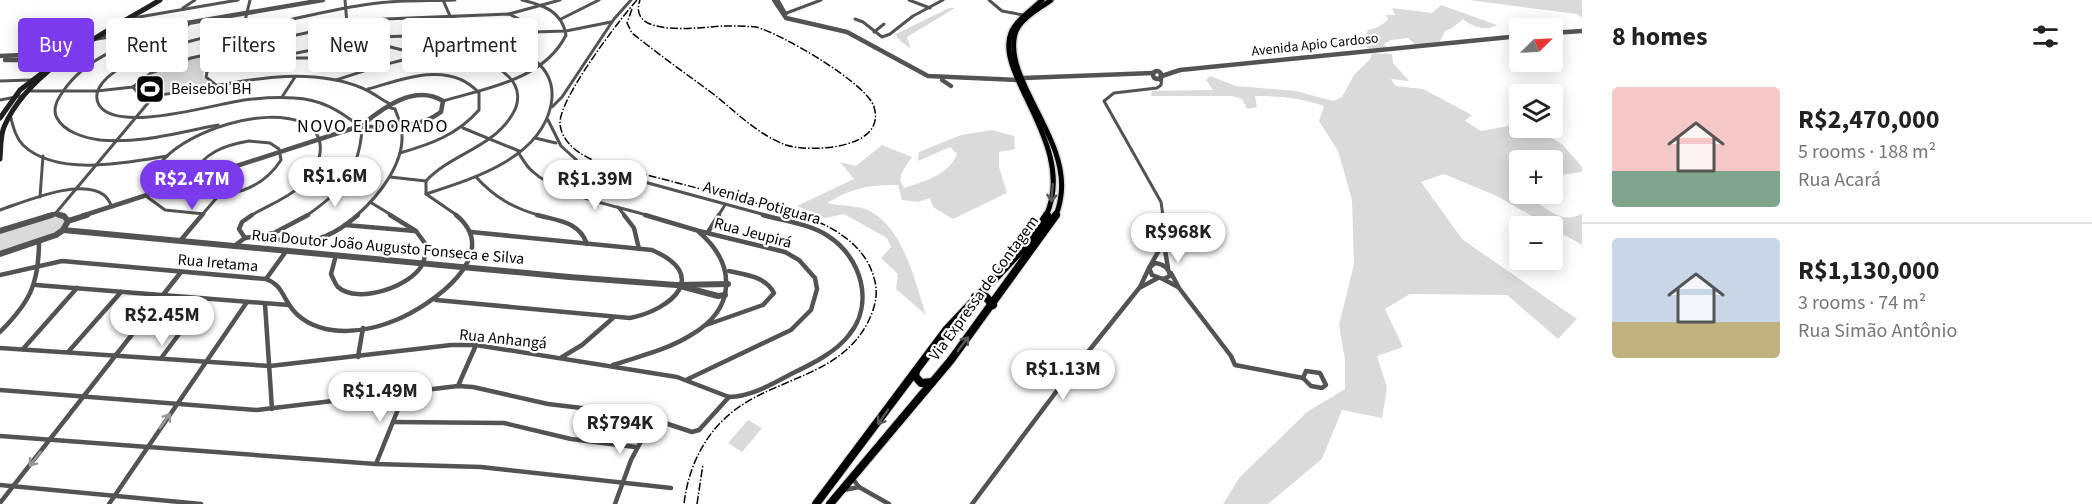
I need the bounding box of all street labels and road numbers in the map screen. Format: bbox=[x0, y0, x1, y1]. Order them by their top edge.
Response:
street label: Avenida Apio Cardoso bbox=[1251, 28, 1379, 62]
street label: Avenida Potiguara bbox=[701, 176, 823, 230]
street label: Via Expressa de Contagem bbox=[924, 211, 1044, 365]
street label: Rua Jeupirá bbox=[712, 212, 794, 254]
street label: Rua Doutor João Augusto Fonseca e Silva bbox=[251, 224, 525, 270]
street label: Rua Iretama bbox=[177, 249, 259, 277]
street label: Rua Anhangá bbox=[458, 323, 548, 355]

